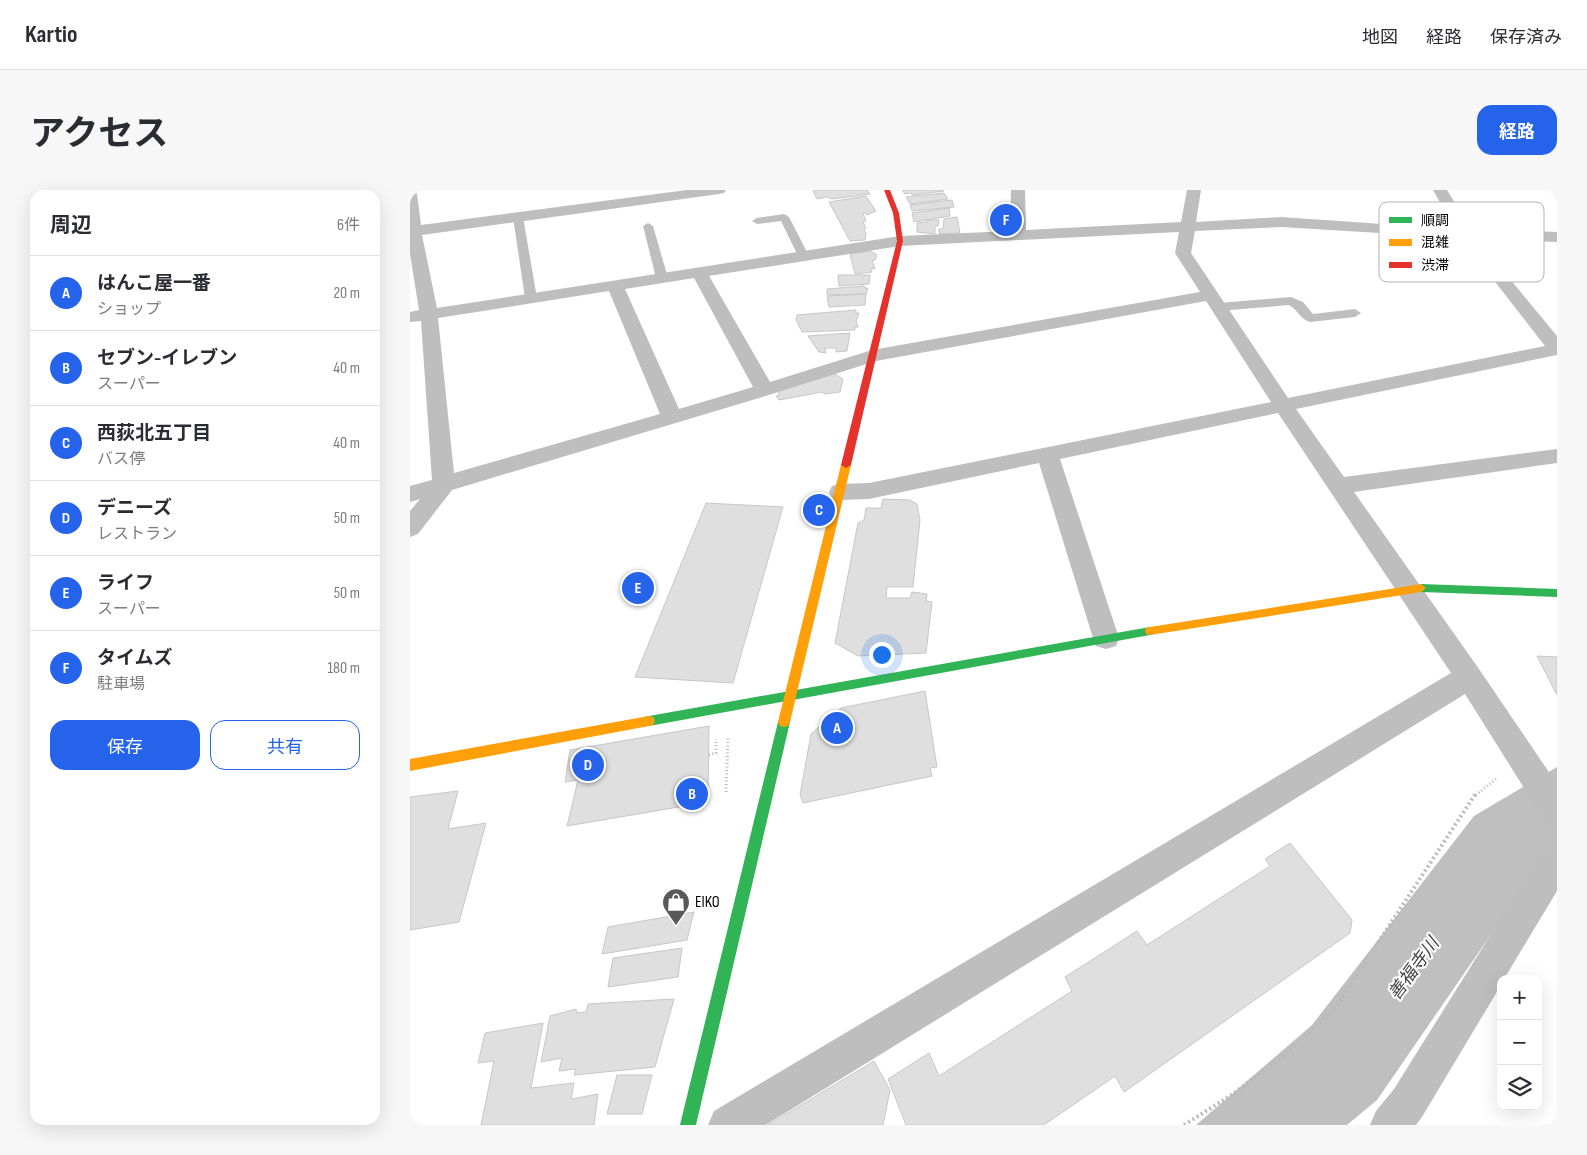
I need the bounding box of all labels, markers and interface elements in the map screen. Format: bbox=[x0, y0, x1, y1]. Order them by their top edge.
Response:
text: Kartio bbox=[25, 20, 77, 49]
text: 地図 bbox=[1362, 27, 1398, 48]
text: 経路 bbox=[1426, 27, 1462, 48]
text: 保存済み bbox=[1490, 27, 1562, 48]
button: 経路 bbox=[1477, 105, 1557, 155]
text: アクセス bbox=[30, 113, 168, 156]
pin: F bbox=[990, 201, 1022, 239]
legend bbox=[1379, 202, 1544, 282]
text: 順調 bbox=[1421, 212, 1449, 229]
text: 周辺 bbox=[50, 213, 92, 238]
text: 6件 bbox=[337, 216, 360, 235]
text: 混雑 bbox=[1421, 234, 1449, 251]
text: 渋滞 bbox=[1421, 257, 1449, 274]
text: はんこ屋一番 bbox=[97, 272, 211, 295]
text: A bbox=[62, 284, 70, 303]
text: 20 m bbox=[333, 284, 360, 303]
text: ショップ bbox=[97, 300, 161, 319]
text: セブン-イレブン bbox=[97, 347, 237, 370]
text: B bbox=[62, 359, 70, 378]
text: 40 m bbox=[333, 359, 360, 378]
text: スーパー bbox=[97, 375, 161, 394]
text: 西荻北五丁目 bbox=[97, 422, 211, 445]
text: C bbox=[62, 434, 70, 453]
text: 40 m bbox=[333, 434, 360, 453]
text: バス停 bbox=[97, 450, 145, 469]
pin: C bbox=[803, 491, 835, 529]
text: デニーズ bbox=[97, 497, 172, 520]
text: D bbox=[62, 509, 70, 528]
text: 50 m bbox=[334, 509, 360, 528]
text: レストラン bbox=[97, 525, 177, 544]
pin: E bbox=[622, 569, 654, 607]
text: ライフ bbox=[97, 572, 154, 595]
text: E bbox=[63, 584, 69, 603]
text: 50 m bbox=[334, 584, 360, 603]
text: スーパー bbox=[97, 600, 161, 619]
your location bbox=[869, 642, 895, 668]
text: タイムズ bbox=[97, 647, 173, 670]
text: F bbox=[63, 659, 69, 678]
text: 180 m bbox=[327, 659, 360, 678]
text: 駐車場 bbox=[97, 675, 145, 694]
pin: A bbox=[821, 709, 853, 747]
button: 保存 bbox=[50, 720, 200, 770]
button: 共有 bbox=[210, 720, 360, 770]
pin: D bbox=[572, 746, 604, 784]
pin: B bbox=[676, 775, 708, 813]
shop icon: EIKO bbox=[661, 887, 691, 926]
place label: EIKO bbox=[695, 893, 720, 912]
water label: 善福寺川 bbox=[1384, 932, 1445, 1004]
map controls bbox=[1497, 975, 1542, 1110]
button: + bbox=[1497, 975, 1542, 1020]
button: − bbox=[1497, 1020, 1542, 1065]
button: layers bbox=[1497, 1065, 1542, 1110]

